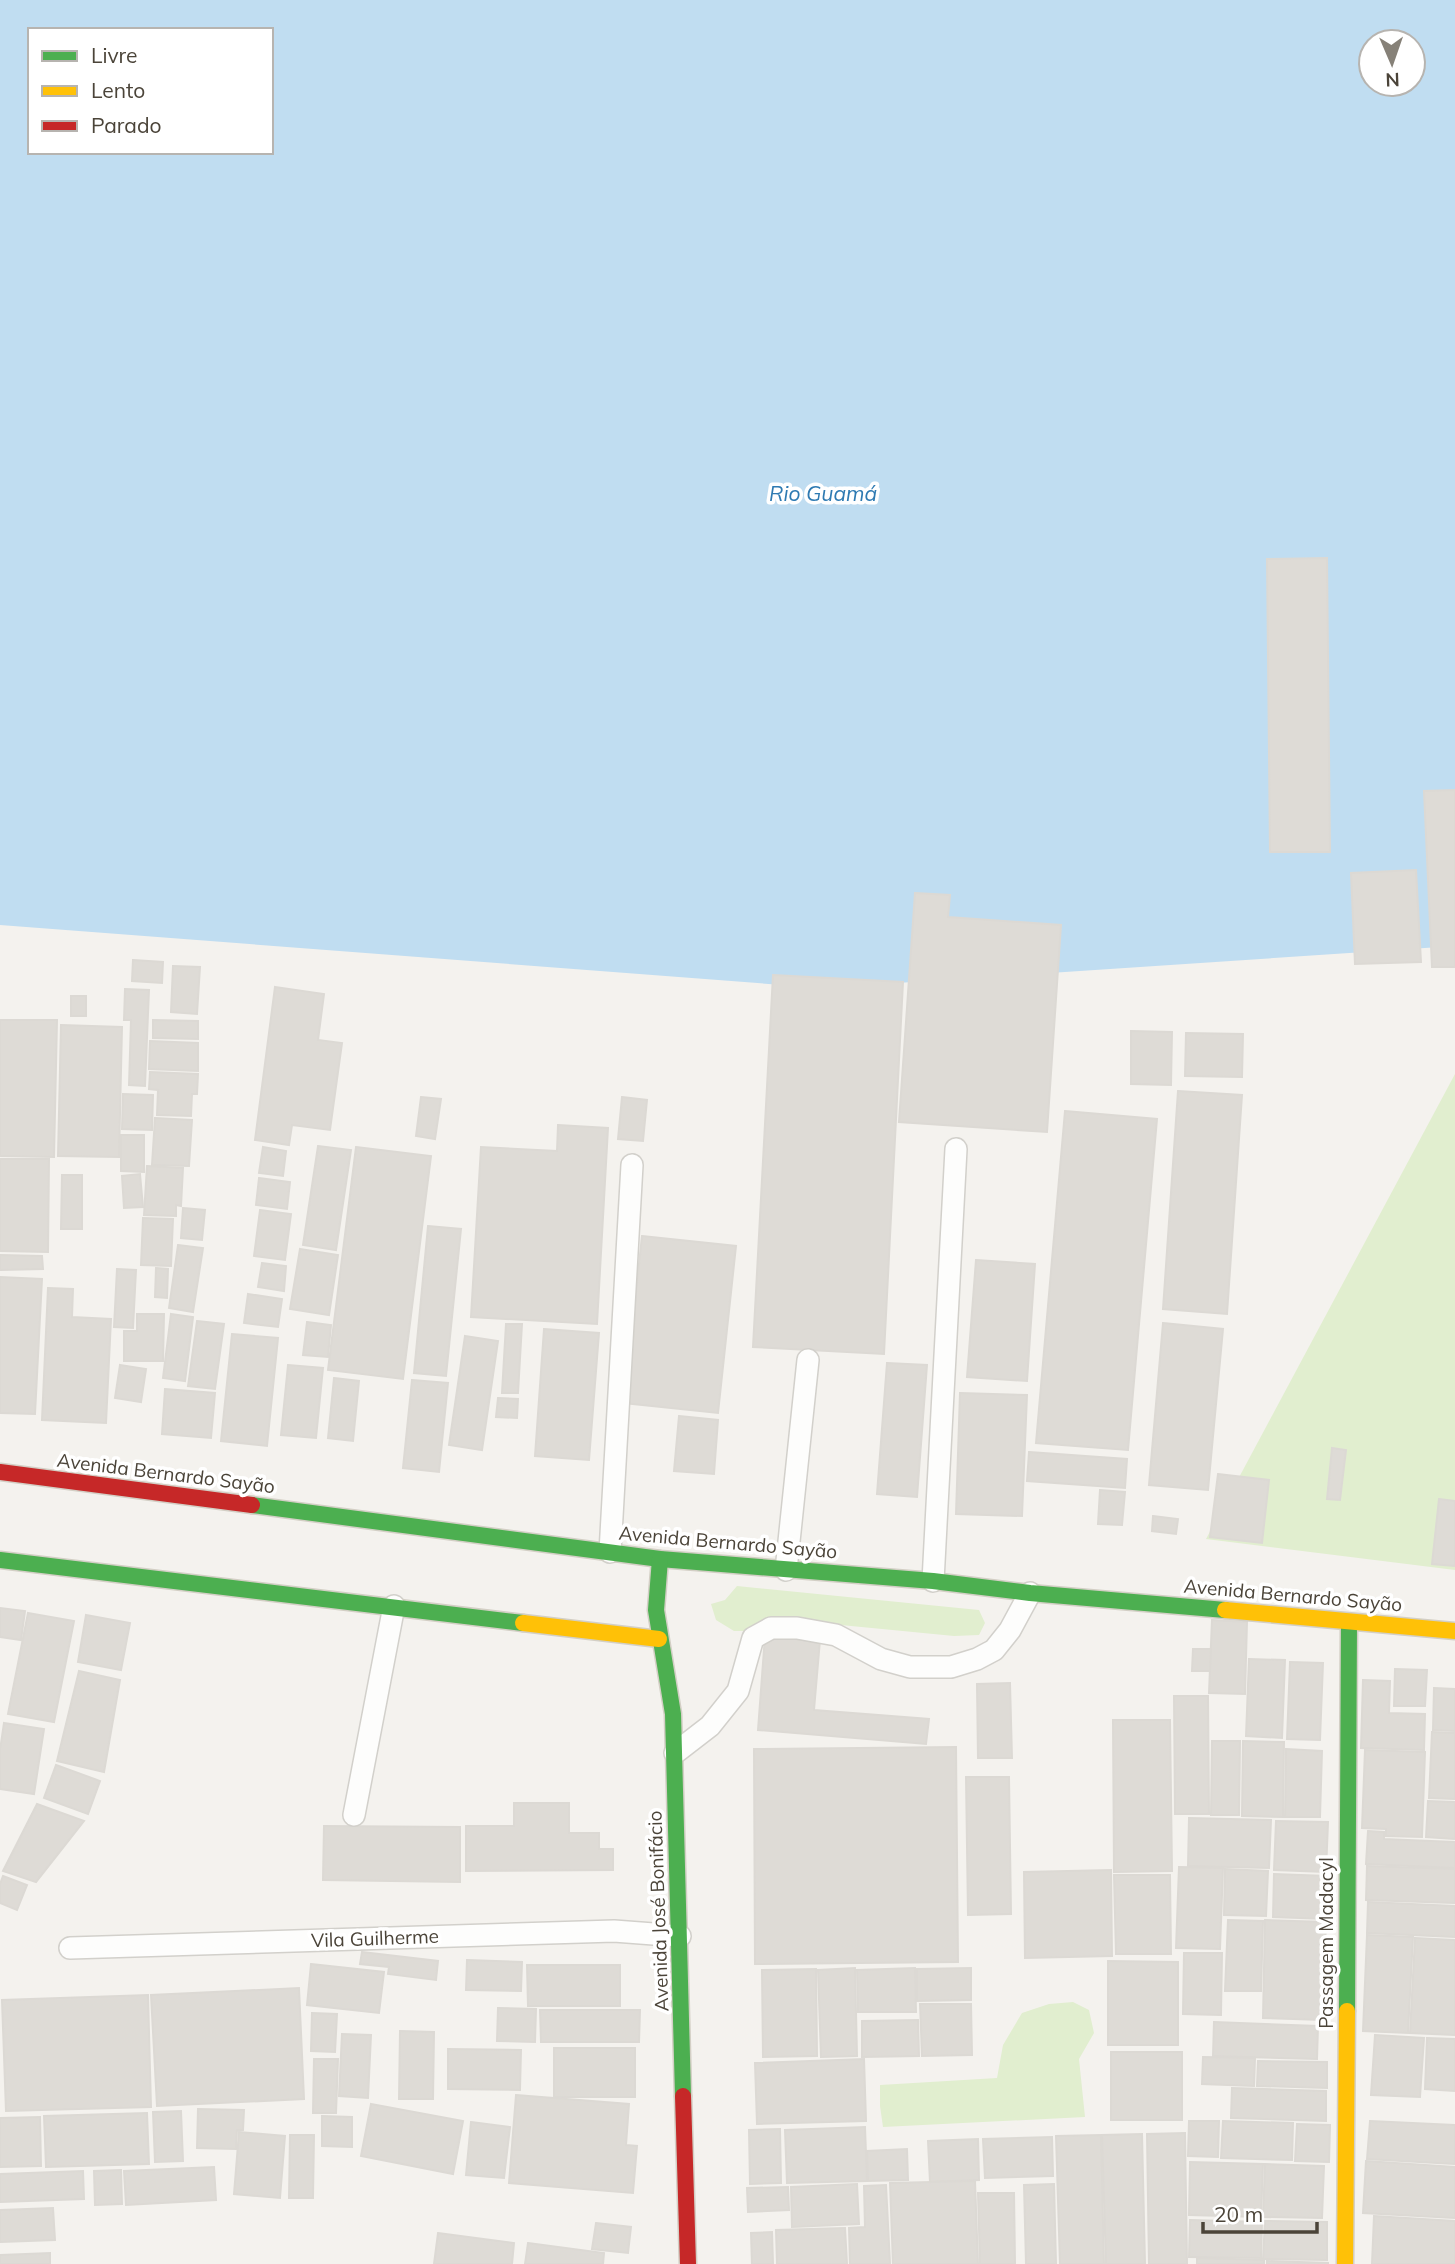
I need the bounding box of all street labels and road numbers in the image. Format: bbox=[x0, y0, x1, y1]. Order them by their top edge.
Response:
street label: Avenida Bernardo Sayão bbox=[56, 1448, 276, 1498]
street label: Avenida Bernardo Sayão bbox=[618, 1520, 838, 1564]
street label: Avenida Bernardo Sayão bbox=[1183, 1573, 1403, 1617]
street label: Avenida José Bonifácio bbox=[642, 1810, 674, 2012]
street label: Passagem Madacyl bbox=[1314, 1857, 1338, 2029]
street label: Vila Guilherme bbox=[311, 1924, 439, 1952]

